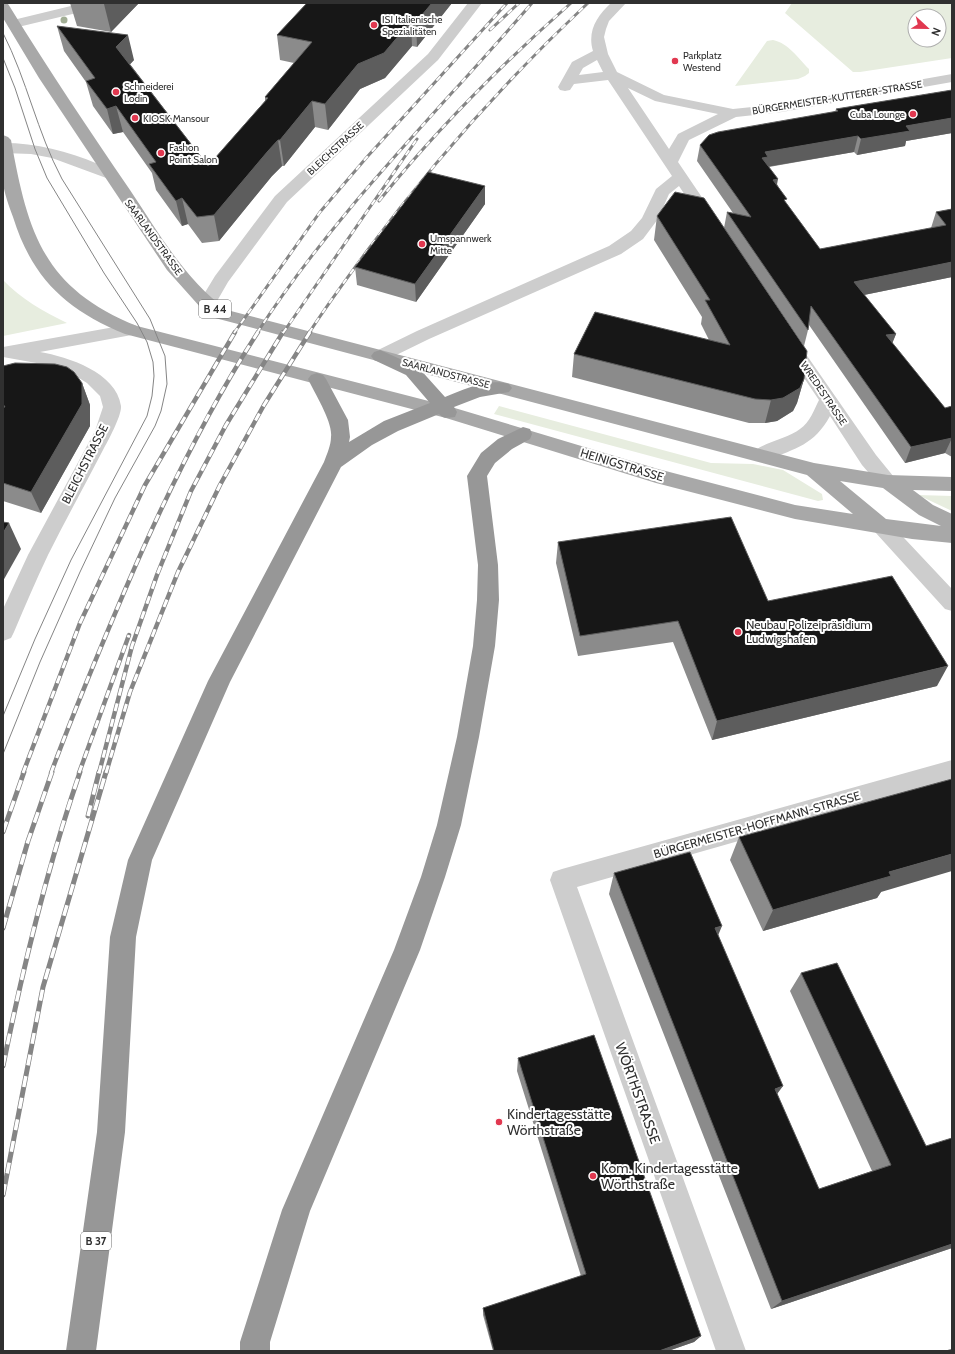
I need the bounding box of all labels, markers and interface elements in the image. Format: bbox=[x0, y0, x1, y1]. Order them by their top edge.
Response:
north arrow bbox=[907, 8, 947, 48]
place label: ISI Italienische Spezialitäten bbox=[382, 13, 442, 38]
marker: ISI Italienische Spezialitäten bbox=[369, 20, 379, 30]
text: N bbox=[928, 26, 944, 38]
place label: Parkplatz Westend bbox=[683, 49, 722, 74]
marker: Parkplatz Westend bbox=[670, 56, 680, 66]
street label: BÜRGERMEISTER-KUTTERER-STRASSE bbox=[751, 78, 924, 117]
place label: Schneiderei Lodin bbox=[124, 80, 174, 105]
marker: Schneiderei Lodin bbox=[111, 87, 121, 97]
place label: Cuba Lounge bbox=[850, 108, 905, 121]
marker: Cuba Lounge bbox=[908, 109, 918, 119]
place label: KIOSK Mansour bbox=[143, 112, 210, 125]
marker: KIOSK Mansour bbox=[130, 113, 140, 123]
street label: BLEICHSTRASSE bbox=[304, 118, 367, 178]
place label: Fashon Point Salon bbox=[169, 141, 218, 166]
marker: Fashon Point Salon bbox=[156, 148, 166, 158]
street label: SAARLANDSTRASSE bbox=[122, 197, 186, 278]
place label: Umspannwerk Mitte bbox=[430, 232, 492, 257]
marker: Umspannwerk Mitte bbox=[417, 239, 427, 249]
road number: B 44 bbox=[199, 300, 231, 318]
street label: SAARLANDSTRASSE bbox=[401, 356, 492, 392]
street label: WREDESTRASSE bbox=[797, 359, 850, 428]
street label: BLEICHSTRASSE bbox=[58, 421, 111, 506]
street label: HEINIGSTRASSE bbox=[579, 445, 666, 484]
place label: Neubau Polizeipräsidium Ludwigshafen bbox=[746, 617, 871, 646]
marker: Neubau Polizeipräsidium Ludwigshafen bbox=[733, 627, 743, 637]
street label: BÜRGERMEISTER-HOFFMANN-STRASSE bbox=[652, 788, 862, 861]
street label: WÖRTHSTRASSE bbox=[611, 1040, 665, 1146]
place label: Kindertagesstätte Wörthstraße bbox=[507, 1105, 610, 1139]
marker: Kindertagesstätte Wörthstraße bbox=[494, 1117, 504, 1127]
place label: Kom. Kindertagesstätte Wörthstraße bbox=[601, 1159, 738, 1193]
marker: Kom. Kindertagesstätte Wörthstraße bbox=[588, 1171, 598, 1181]
road number: B 37 bbox=[81, 1232, 111, 1250]

